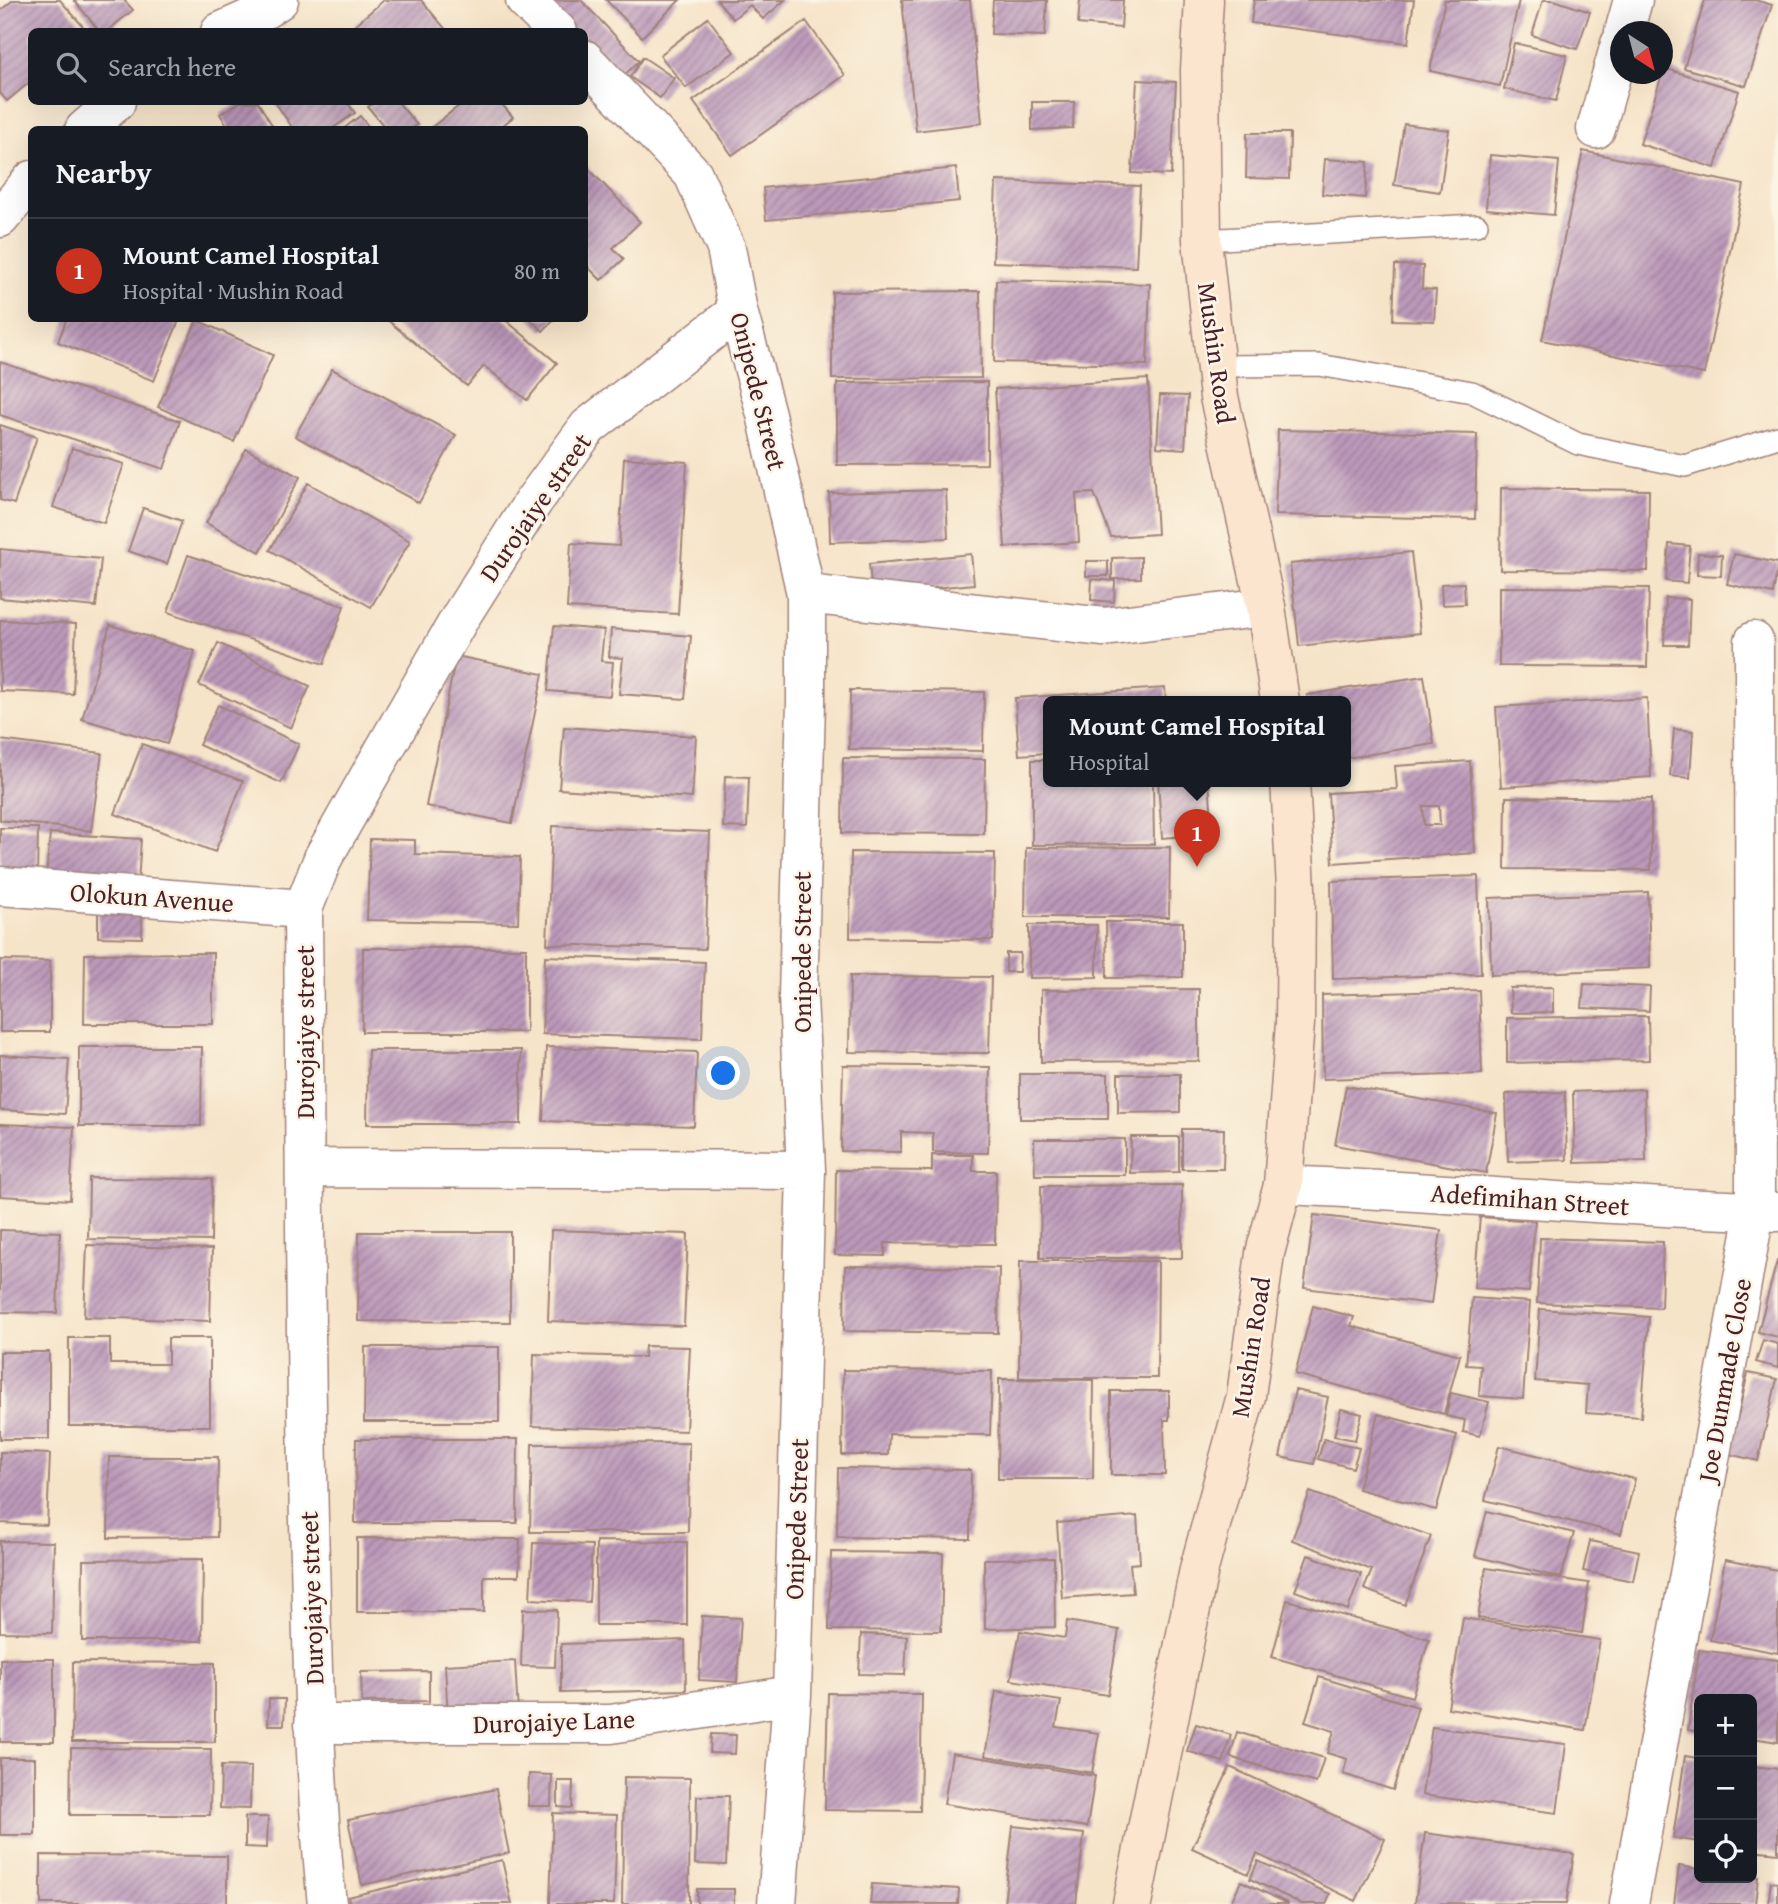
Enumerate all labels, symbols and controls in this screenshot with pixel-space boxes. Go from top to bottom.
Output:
north arrow [1610,21,1673,84]
search box [28,28,588,105]
text: Search here [108,47,236,86]
icon: search [52,48,90,86]
text: Nearby [56,150,152,194]
text: Mount Camel Hospital [123,235,379,274]
text: 1 [73,254,85,287]
text: 80 m [514,254,560,287]
text: Hospital · Mushin Road [123,274,343,307]
street label: Mushin Road [1188,280,1246,426]
street label: Onipede Street [721,308,797,474]
street label: Durojaiye street [469,425,601,589]
popup [1043,696,1351,787]
text: Mount Camel Hospital [1069,706,1325,745]
text: Hospital [1069,745,1149,778]
pin: 1 [1174,809,1220,867]
street label: Onipede Street [782,871,821,1033]
street label: Olokun Avenue [69,872,235,922]
street label: Durojaiye street [285,945,324,1119]
your location [706,1056,740,1090]
street label: Adefimihan Street [1429,1173,1631,1225]
street label: Mushin Road [1220,1274,1280,1420]
street label: Joe Dunmade Close [1686,1275,1761,1488]
street label: Onipede Street [774,1438,818,1600]
street label: Durojaiye street [288,1510,334,1686]
map controls [1694,1694,1757,1883]
button: + [1694,1694,1757,1757]
street label: Durojaiye Lane [472,1699,636,1743]
button: − [1694,1757,1757,1820]
button: locate [1694,1820,1757,1883]

